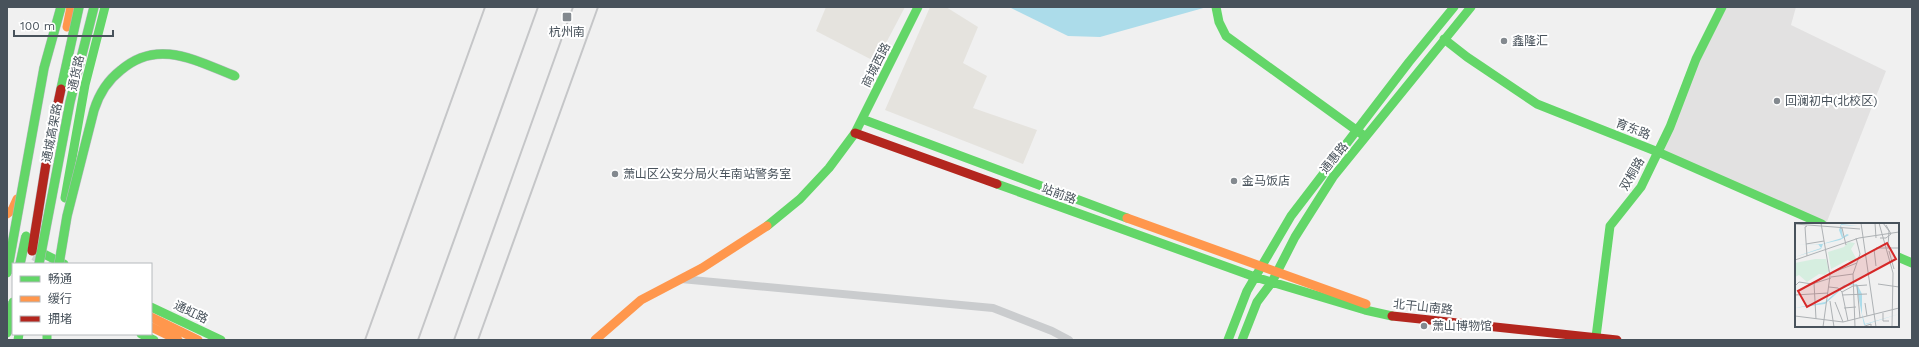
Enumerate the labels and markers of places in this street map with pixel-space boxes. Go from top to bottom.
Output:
marker: 杭州南 [561,11,573,23]
place label: 杭州南 [549,25,585,39]
place label: 鑫隆汇 [1512,34,1548,48]
marker: 鑫隆汇 [1499,36,1509,46]
place label: 回澜初中(北校区) [1785,94,1877,108]
marker: 回澜初中(北校区) [1772,96,1782,106]
place label: 萧山区公安分局火车南站警务室 [623,167,791,181]
marker: 萧山区公安分局火车南站警务室 [610,169,620,179]
place label: 金马饭店 [1242,174,1290,188]
marker: 金马饭店 [1229,176,1239,186]
place label: 萧山博物馆 [1432,319,1492,333]
marker: 萧山博物馆 [1419,321,1429,331]

